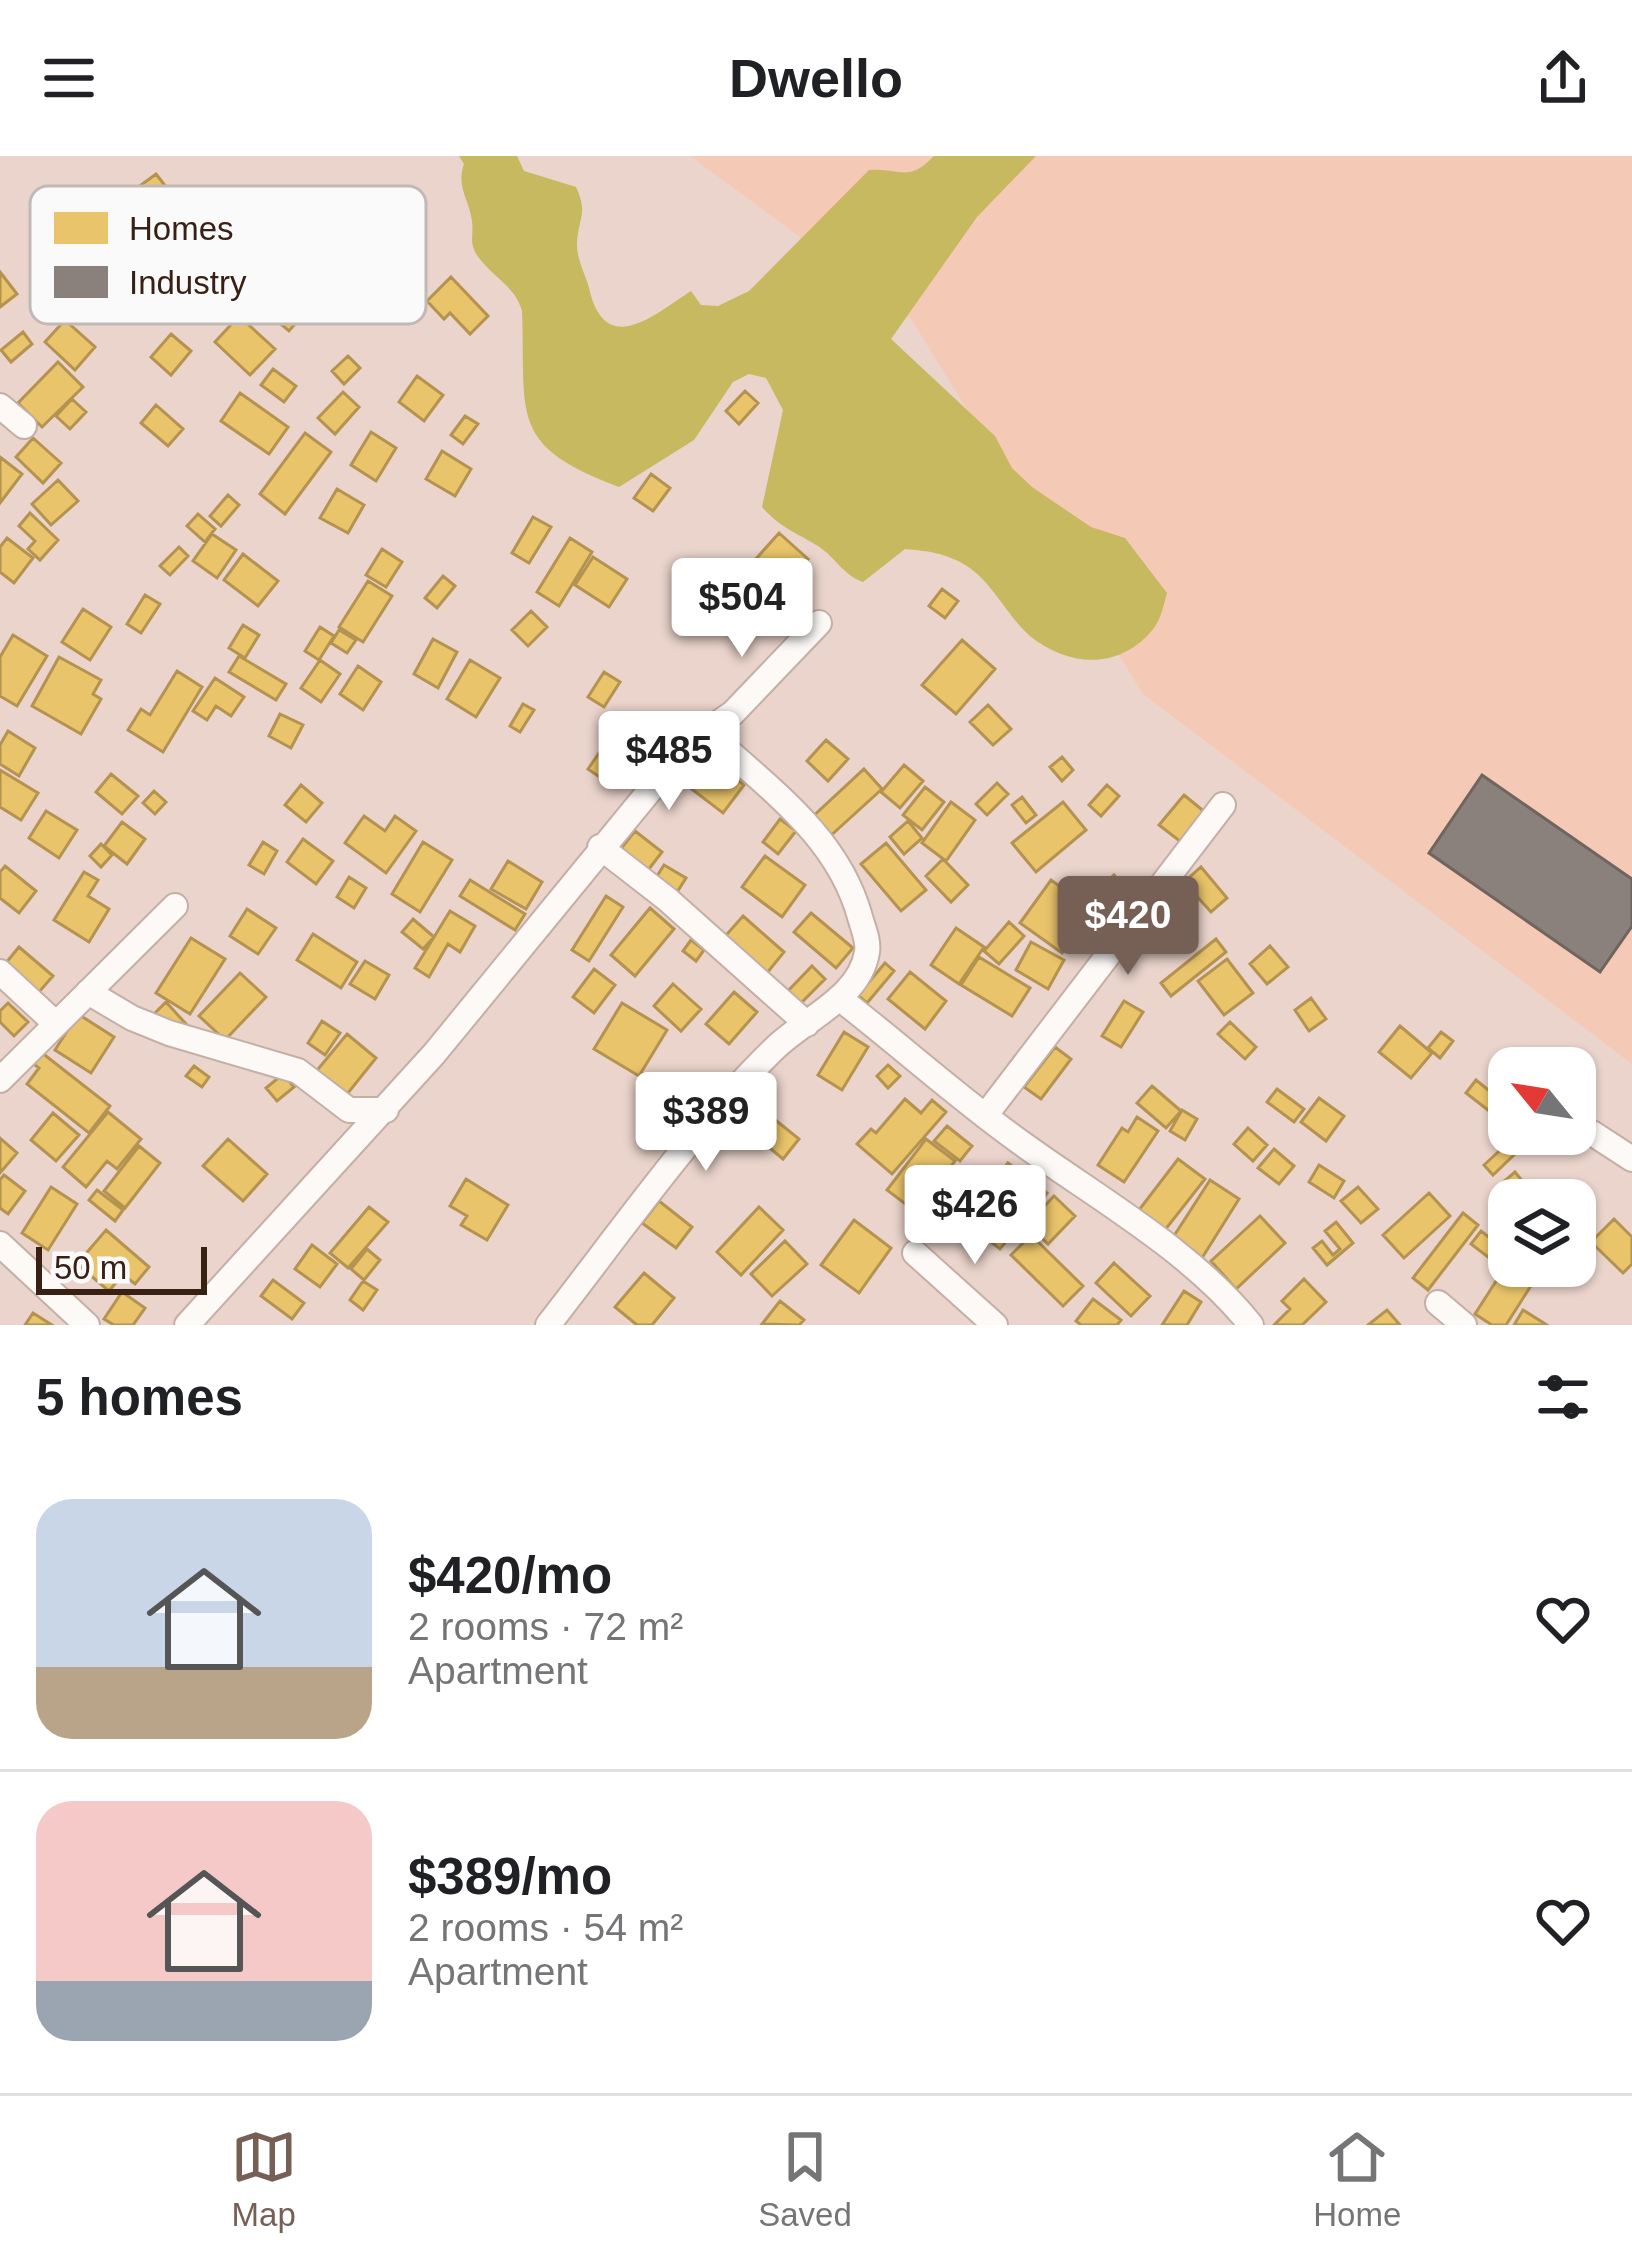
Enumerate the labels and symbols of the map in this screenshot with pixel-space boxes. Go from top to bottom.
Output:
legend [30,186,426,324]
text: Homes [129,210,234,247]
text: Industry [129,264,247,301]
pin: $504 [671,558,813,660]
pin: $485 [598,711,740,813]
pin: $420 [1057,876,1199,978]
north arrow [1488,1047,1596,1155]
pin: $389 [635,1072,777,1174]
pin: $426 [904,1165,1046,1267]
scale bar [36,1241,207,1294]

